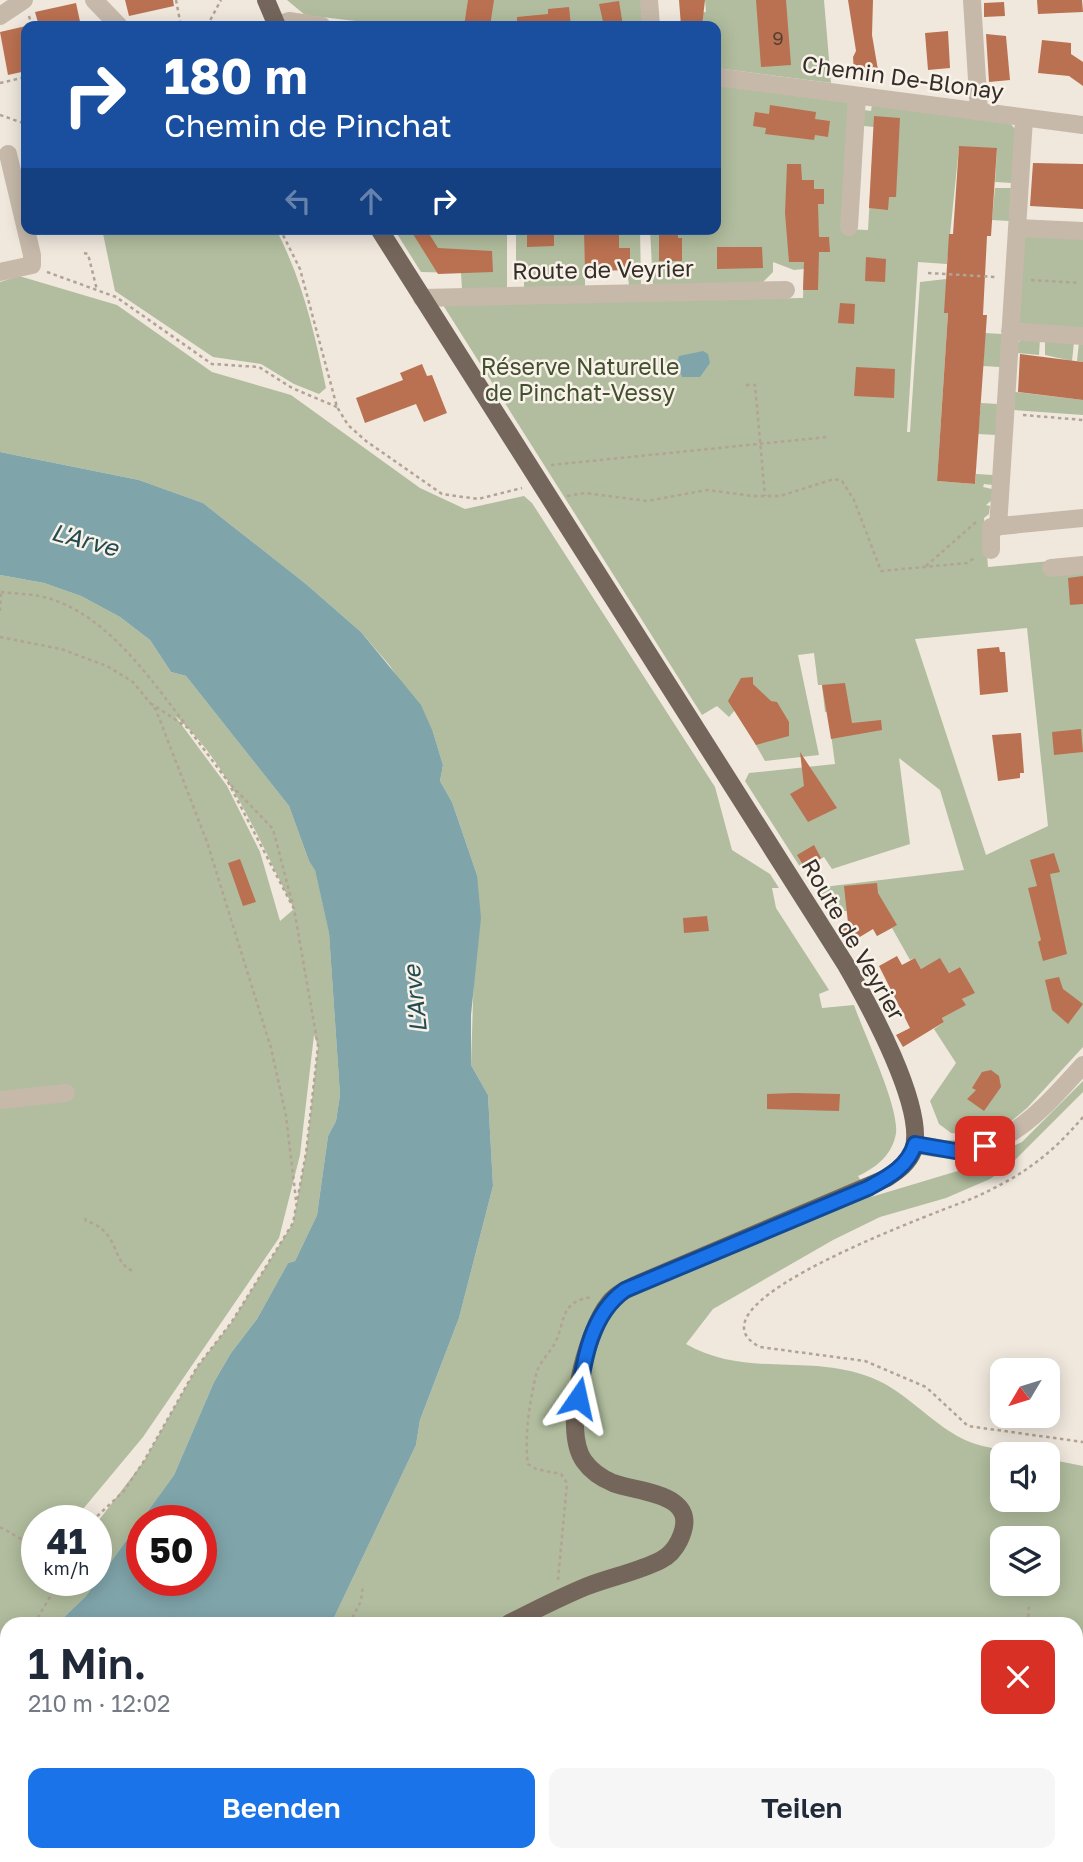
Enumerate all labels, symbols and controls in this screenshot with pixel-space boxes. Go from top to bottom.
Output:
house number: 9 [772,26,784,49]
text: 180 m [164,46,308,105]
icon: right [49,49,140,140]
street label: Chemin De-Blonay [800,49,1006,105]
text: Chemin de Pinchat [164,106,452,144]
icon: left [279,182,317,220]
icon: ahead [352,182,390,220]
icon: right [425,182,463,220]
street label: Route de Veyrier [512,253,694,285]
park label: Réserve Naturelle de Pinchat-Vessy [481,352,679,406]
water label: L'Arve [49,516,123,562]
street label: Route de Veyrier [796,853,912,1025]
water label: L'Arve [396,962,432,1034]
pin [955,1116,1015,1176]
icon: arrive [966,1127,1004,1165]
north arrow [990,1358,1060,1428]
map controls [990,1358,1060,1596]
position arrow [541,1361,615,1435]
button: sound [990,1442,1060,1512]
speed limit sign: 50 [126,1505,217,1596]
text: 41 [47,1520,86,1562]
button: layers [990,1526,1060,1596]
text: km/h [44,1557,89,1579]
text: 1 Min. [28,1638,146,1688]
button: close [981,1640,1055,1714]
text: 210 m · 12:02 [28,1689,170,1717]
button: Beenden [28,1768,535,1848]
button: Teilen [549,1768,1055,1848]

